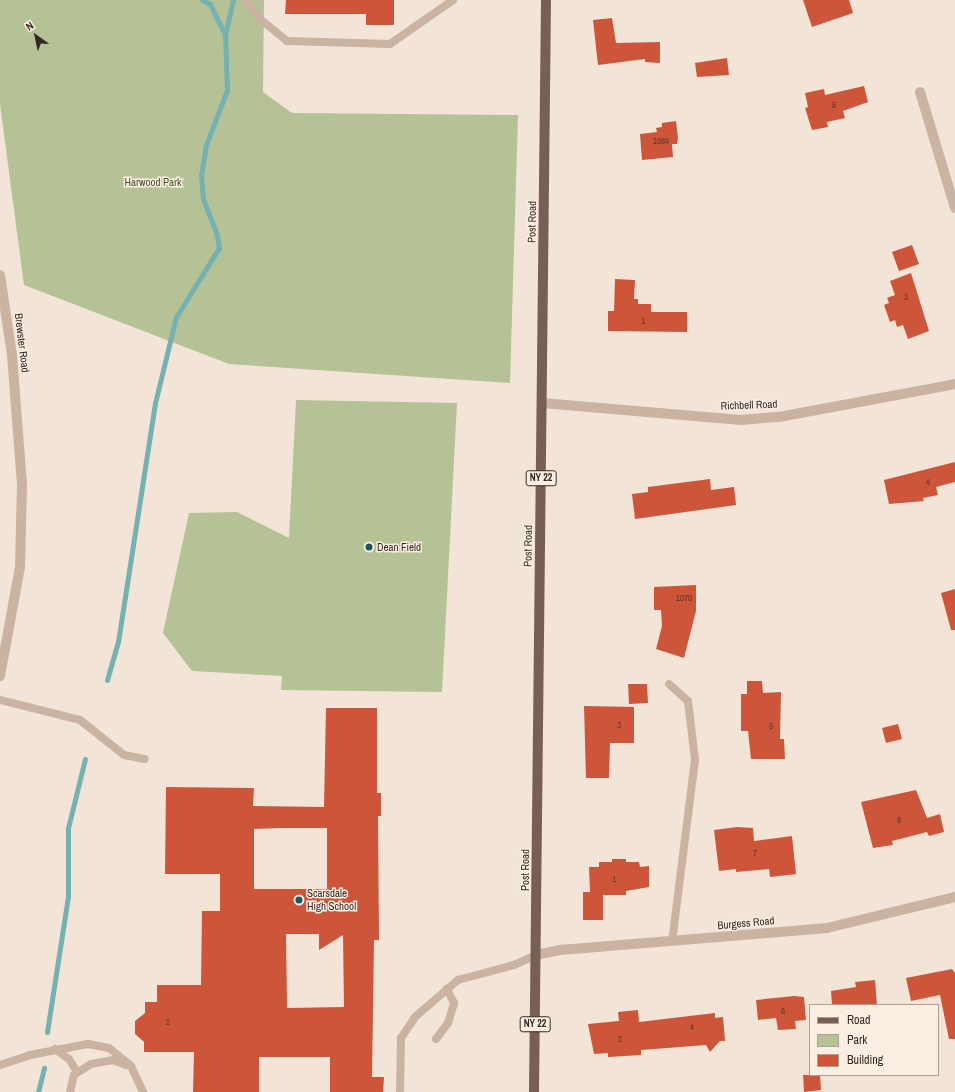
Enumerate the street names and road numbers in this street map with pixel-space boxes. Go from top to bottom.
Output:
street label: Post Road [525,201,539,243]
street label: Brewster Road [12,313,32,373]
street label: Richbell Road [720,397,778,413]
road number: NY 22 [525,470,557,486]
street label: Post Road [521,525,535,567]
street label: Post Road [518,849,532,891]
street label: Burgess Road [717,914,775,932]
road number: NY 22 [519,1016,551,1032]

